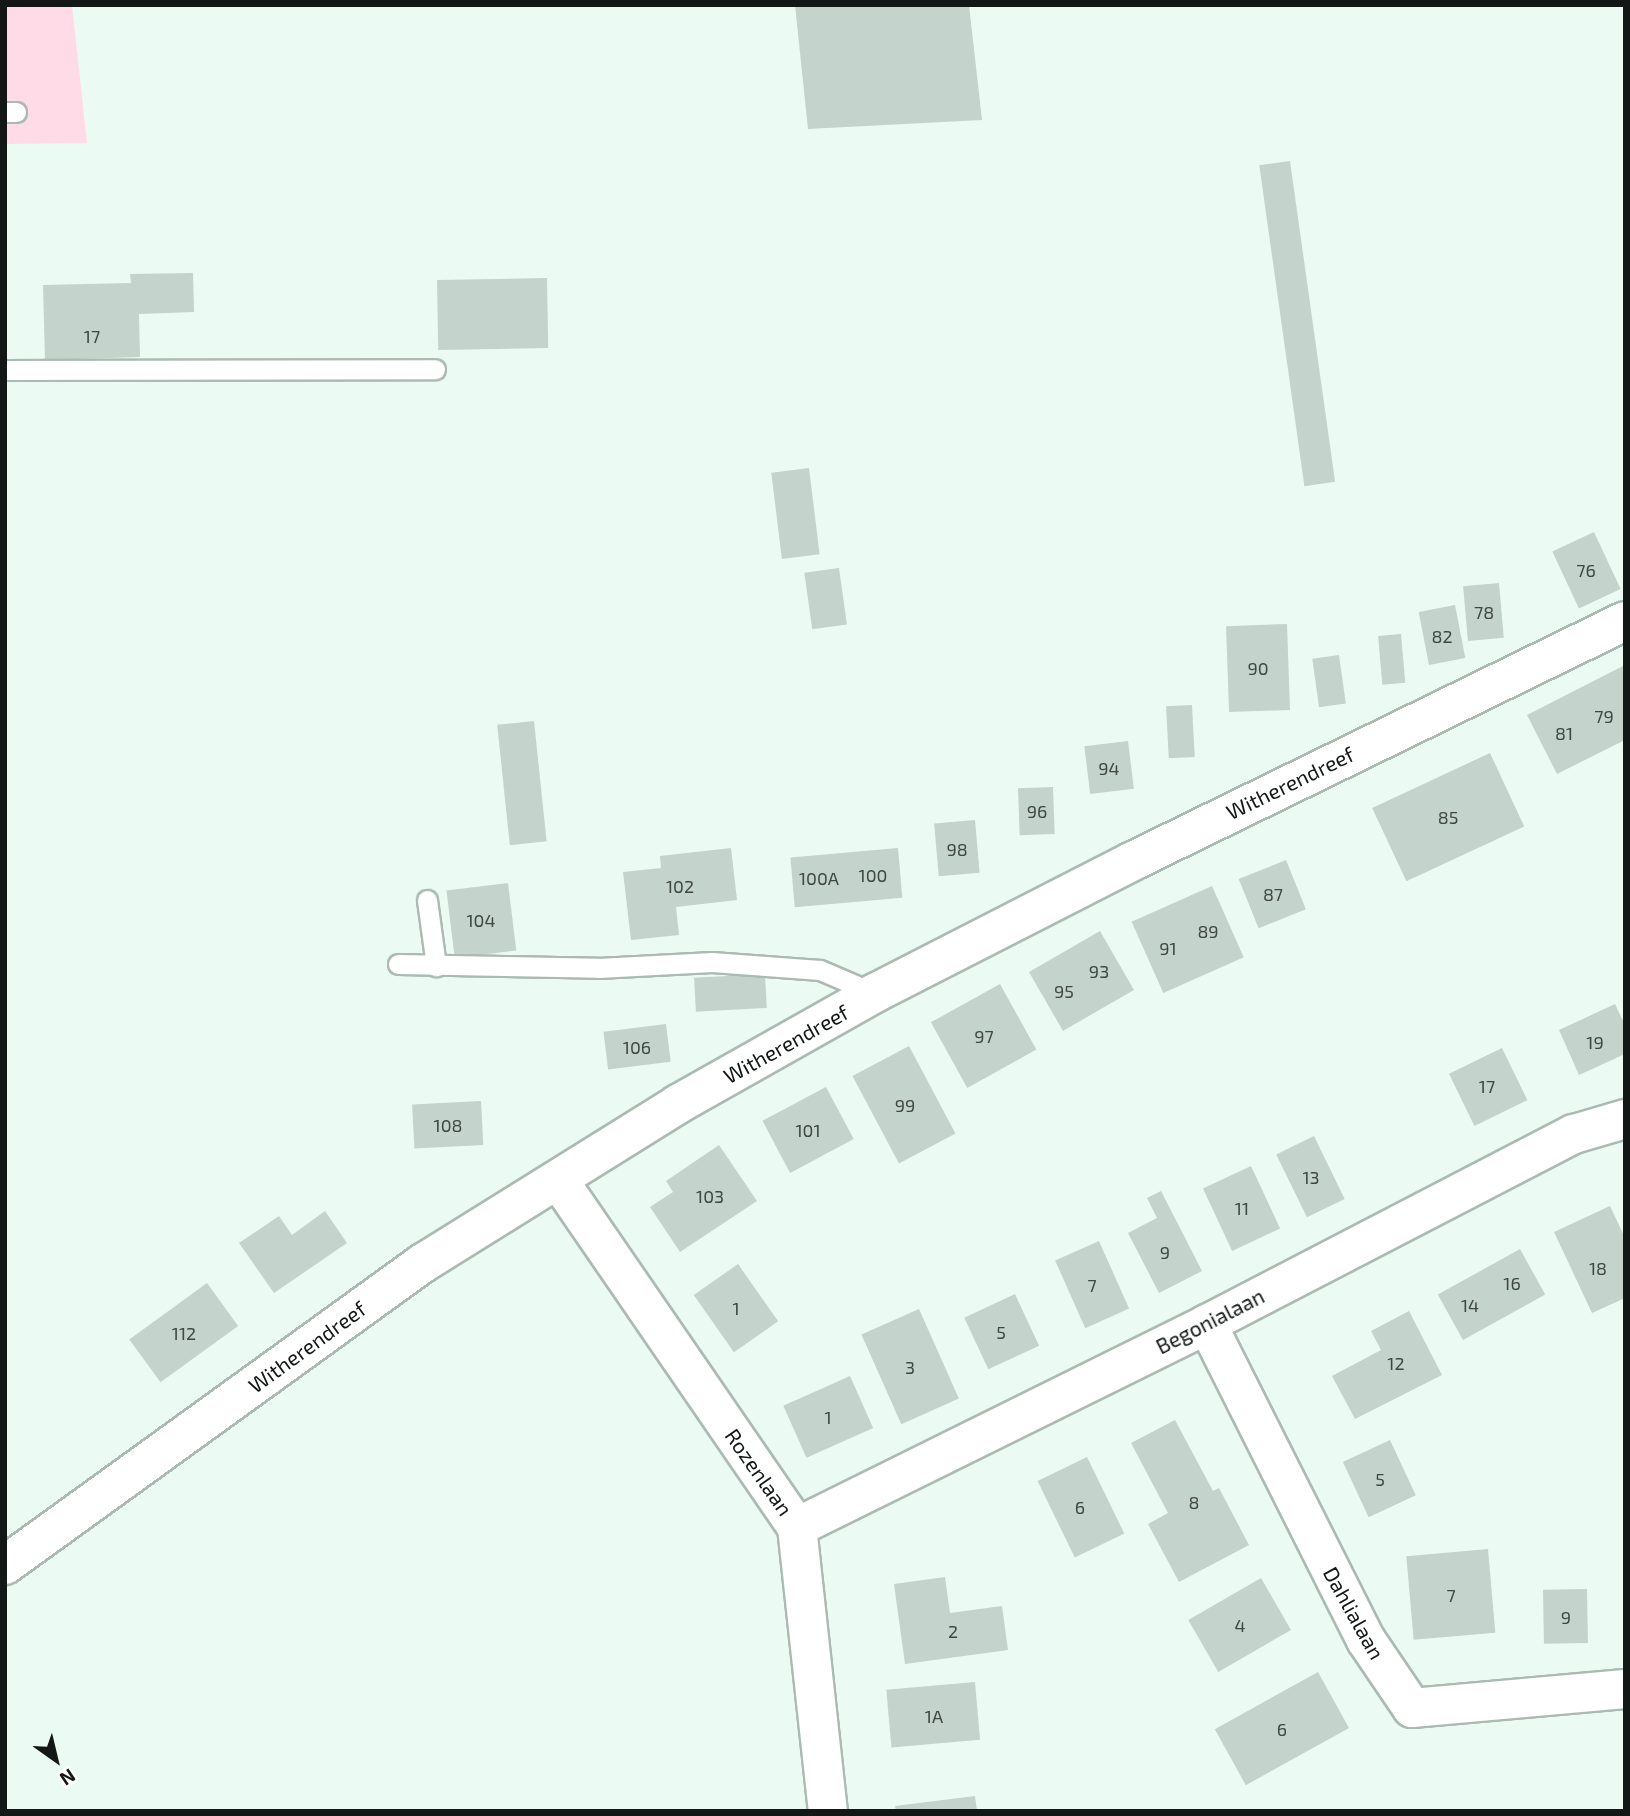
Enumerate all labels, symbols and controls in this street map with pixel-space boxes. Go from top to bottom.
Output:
house number: 17 [84,325,100,347]
house number: 76 [1576,559,1596,581]
house number: 78 [1474,601,1494,623]
house number: 82 [1431,625,1453,647]
house number: 90 [1247,657,1269,679]
house number: 79 [1594,705,1614,727]
house number: 81 [1555,722,1573,744]
street label: Witherendreef [1222,741,1358,825]
house number: 94 [1098,757,1120,779]
house number: 96 [1027,800,1047,822]
house number: 85 [1438,806,1458,828]
house number: 98 [946,838,968,860]
house number: 100 [859,864,887,886]
house number: 100A [799,867,839,889]
house number: 102 [666,875,694,897]
house number: 87 [1263,883,1283,905]
house number: 104 [466,909,496,931]
house number: 89 [1197,920,1219,942]
house number: 91 [1159,937,1177,959]
house number: 93 [1089,960,1109,982]
house number: 95 [1054,980,1074,1002]
street label: Witherendreef [719,999,853,1089]
house number: 97 [974,1025,994,1047]
house number: 19 [1586,1031,1604,1053]
house number: 106 [623,1036,651,1058]
house number: 17 [1479,1075,1495,1097]
house number: 99 [895,1094,915,1116]
house number: 108 [434,1114,462,1136]
house number: 101 [795,1119,821,1141]
house number: 13 [1302,1166,1320,1188]
house number: 103 [696,1185,724,1207]
house number: 11 [1235,1197,1249,1219]
house number: 9 [1160,1241,1170,1263]
house number: 18 [1589,1257,1607,1279]
house number: 16 [1503,1272,1521,1294]
house number: 7 [1087,1274,1097,1296]
street label: Begonialaan [1152,1283,1268,1359]
house number: 14 [1461,1294,1479,1316]
street label: Witherendreef [243,1296,371,1398]
house number: 1 [732,1297,740,1319]
house number: 5 [996,1321,1006,1343]
house number: 112 [172,1322,196,1344]
house number: 12 [1387,1352,1405,1374]
house number: 3 [905,1356,915,1378]
house number: 1 [824,1406,832,1428]
street label: Rozenlaan [720,1424,798,1520]
house number: 5 [1375,1468,1385,1490]
house number: 8 [1189,1491,1199,1513]
house number: 6 [1075,1496,1085,1518]
street label: Dahlialaan [1318,1562,1390,1664]
house number: 7 [1446,1584,1456,1606]
house number: 9 [1561,1606,1571,1628]
house number: 4 [1234,1614,1246,1636]
house number: 2 [948,1620,958,1642]
house number: 1A [925,1705,943,1727]
house number: 6 [1277,1718,1287,1740]
north arrow [21,1725,91,1795]
text: N [56,1764,80,1791]

